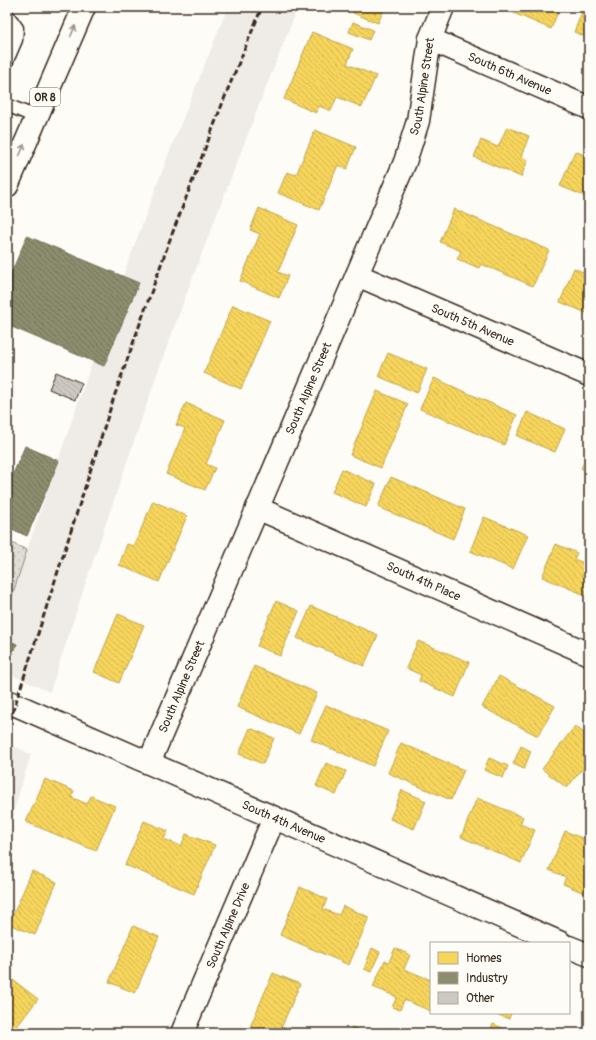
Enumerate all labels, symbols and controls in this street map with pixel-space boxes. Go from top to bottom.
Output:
one-way arrow [70,25,78,37]
street label: South Alpine Street [406,36,438,137]
street label: South 6th Avenue [466,49,554,98]
road number: OR 8 [30,88,60,106]
one-way arrow [19,145,27,157]
street label: South 5th Avenue [429,300,517,349]
street label: South Alpine Street [282,340,335,437]
street label: South 4th Place [384,558,463,604]
street label: South Alpine Street [155,638,208,735]
street label: South 4th Avenue [240,797,328,847]
street label: South Alpine Drive [203,880,253,971]
legend [430,942,570,1014]
text: Homes [466,951,502,966]
text: Industry [466,971,508,986]
text: Other [466,991,495,1006]

